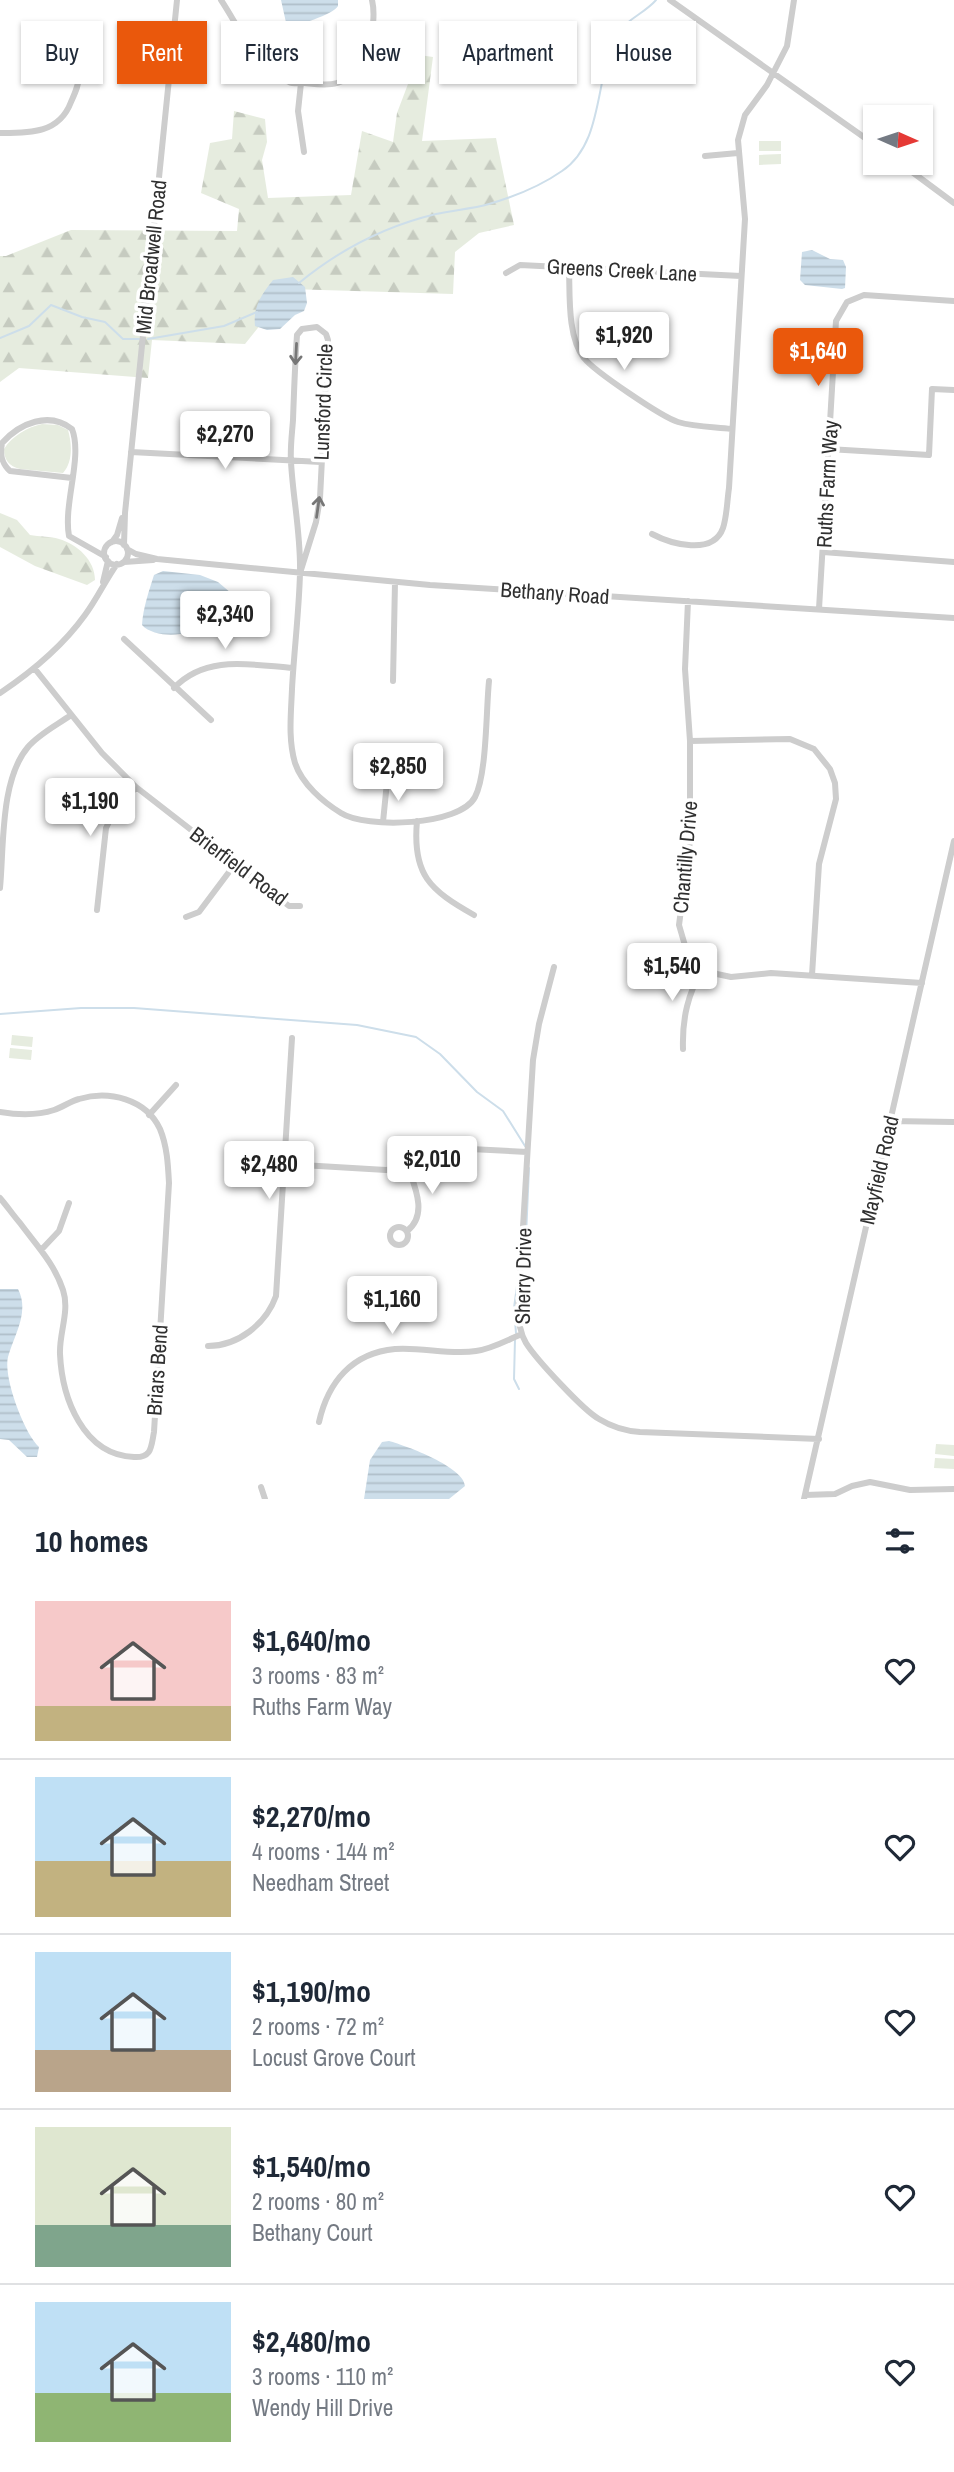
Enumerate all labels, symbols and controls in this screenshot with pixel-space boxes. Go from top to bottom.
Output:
chip: Buy [21,21,103,84]
chip: Rent [117,21,207,84]
chip: Filters [221,21,323,84]
chip: New [337,21,425,84]
chip: Apartment [439,21,577,84]
chip: House [591,21,696,84]
north arrow [863,105,933,175]
map controls [863,105,933,175]
street label: Mid Broadwell Road [128,178,174,336]
street label: Greens Creek Lane [546,252,698,288]
pin: $1,920 [567,312,681,372]
text: $1,920 [595,319,653,350]
pin: $1,640 [761,328,875,388]
text: $1,640 [789,335,847,366]
one-way arrow [289,342,302,365]
street label: Lunsford Circle [306,343,340,461]
pin: $2,270 [168,412,282,471]
text: $2,270 [196,418,254,449]
street label: Ruths Farm Way [809,419,845,549]
one-way arrow [312,496,325,519]
street label: Bethany Road [500,575,610,611]
pin: $2,340 [168,592,282,651]
text: $2,340 [196,598,254,629]
pin: $2,850 [341,744,455,803]
text: $2,850 [369,750,427,781]
pin: $1,190 [33,778,147,838]
text: $1,190 [61,785,119,816]
street label: Chantilly Drive [666,799,704,915]
street label: Brierfield Road [184,820,294,912]
pin: $1,540 [615,944,729,1003]
text: $1,540 [643,950,701,981]
street label: Mayfield Road [852,1113,906,1227]
pin: $2,010 [375,1136,489,1196]
pin: $2,480 [212,1142,326,1201]
text: $2,010 [403,1143,461,1174]
text: $2,480 [240,1148,298,1179]
street label: Sherry Drive [508,1227,538,1325]
pin: $1,160 [335,1276,449,1336]
text: $1,160 [363,1283,421,1314]
street label: Briars Bend [139,1324,175,1416]
text: 10 homes [35,1521,149,1561]
icon: filters [881,1522,919,1560]
text: $1,640/mo [252,1620,371,1660]
icon: home [91,1629,175,1713]
icon: heart [881,1652,919,1690]
text: 3 rooms · 83 m² [252,1660,384,1691]
text: Ruths Farm Way [252,1691,392,1722]
text: $2,270/mo [252,1796,371,1836]
icon: home [91,1805,175,1889]
icon: heart [881,1828,919,1866]
text: 4 rooms · 144 m² [252,1836,395,1867]
text: Needham Street [252,1867,389,1898]
text: $1,190/mo [252,1971,371,2011]
icon: home [91,1980,175,2064]
icon: heart [881,2003,919,2041]
text: 2 rooms · 72 m² [252,2011,384,2042]
text: Locust Grove Court [252,2042,416,2073]
text: $1,540/mo [252,2146,371,2186]
icon: home [91,2155,175,2239]
icon: heart [881,2178,919,2216]
text: 2 rooms · 80 m² [252,2186,384,2217]
text: Bethany Court [252,2217,373,2248]
text: $2,480/mo [252,2321,371,2361]
icon: home [91,2330,175,2414]
icon: heart [881,2353,919,2391]
text: 3 rooms · 110 m² [252,2361,393,2392]
text: Wendy Hill Drive [252,2392,393,2423]

